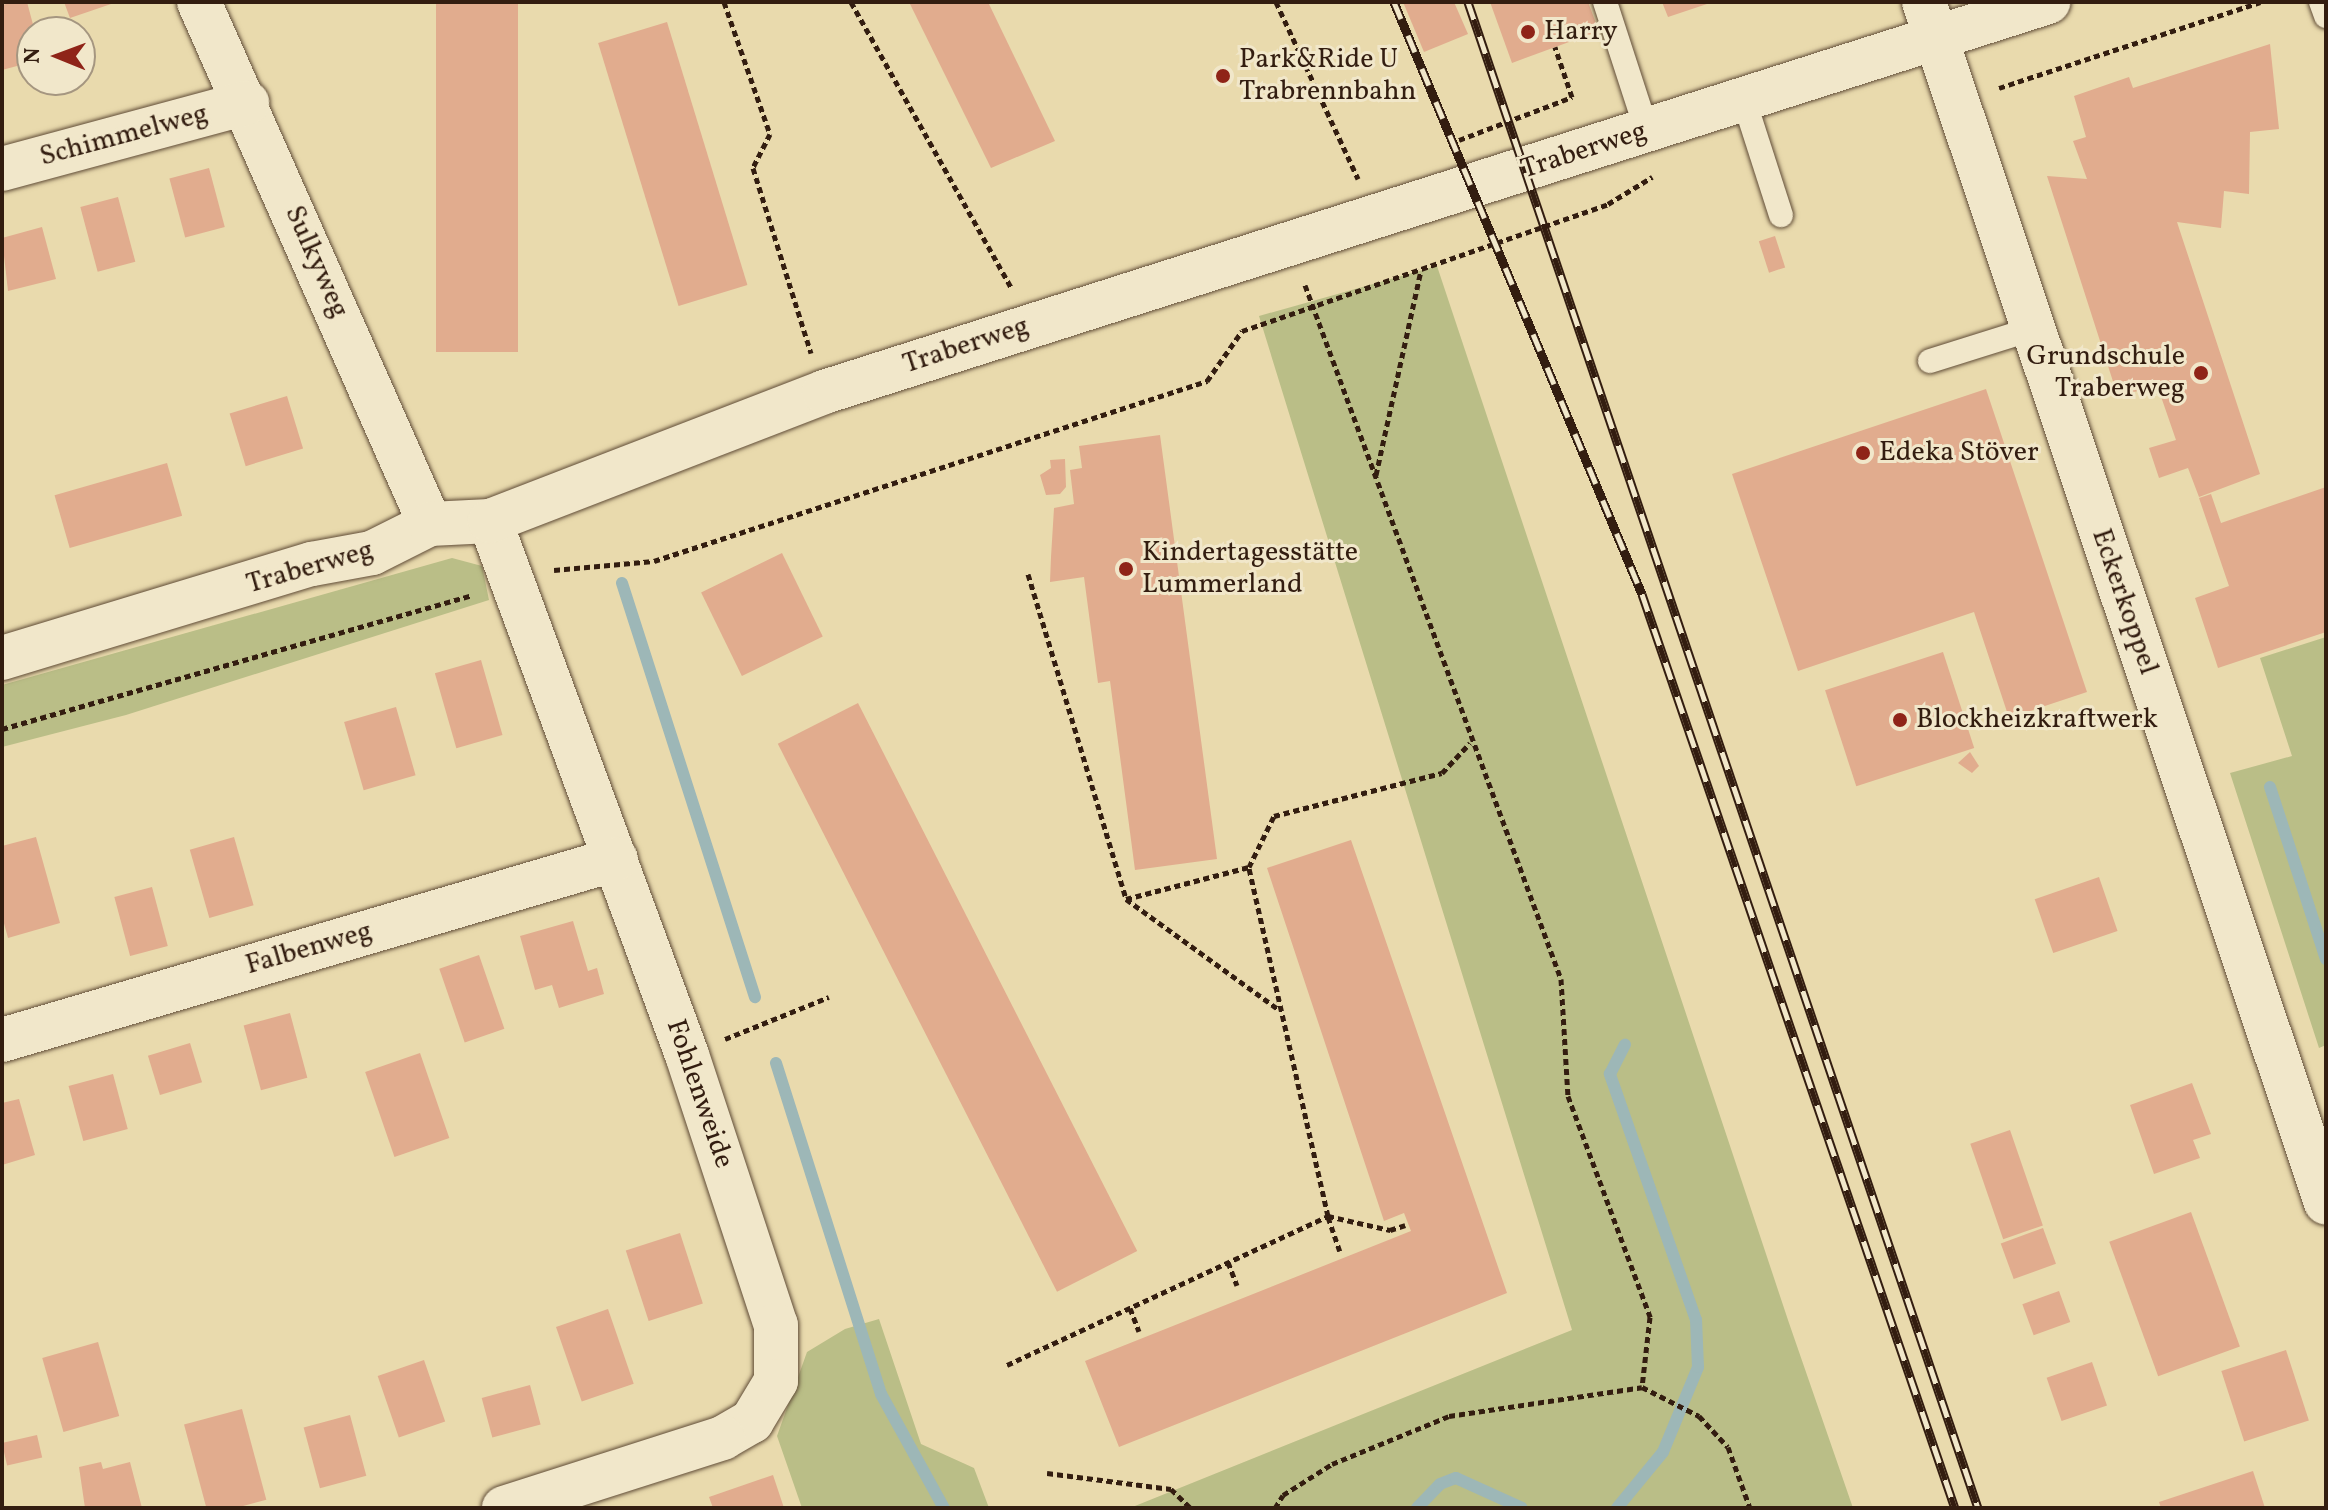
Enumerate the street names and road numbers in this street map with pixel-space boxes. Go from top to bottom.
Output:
street label: Schimmelweg [36,97,212,175]
street label: Traberweg [1517,115,1651,187]
street label: Sulkyweg [276,201,356,323]
street label: Traberweg [899,310,1033,382]
street label: Eckerkoppel [2083,525,2165,679]
street label: Traberweg [243,534,377,602]
street label: Falbenweg [242,915,376,983]
street label: Fohlenweide [658,1015,740,1173]

